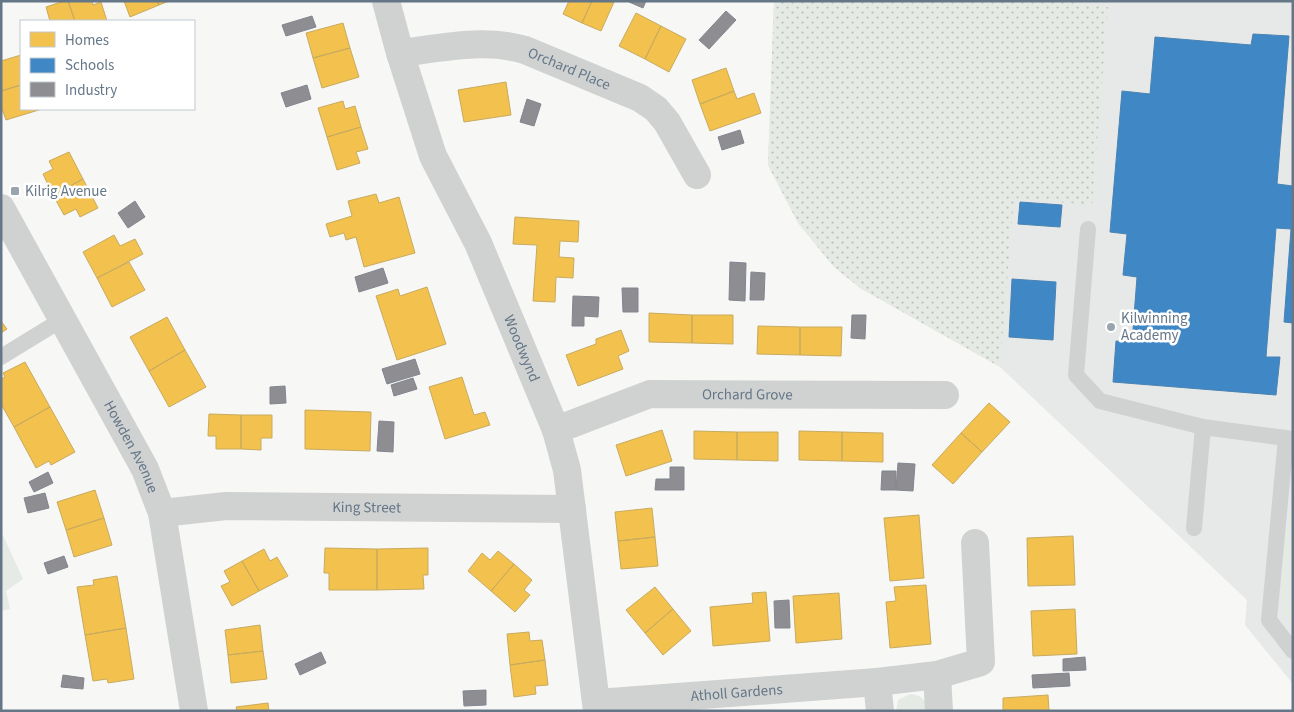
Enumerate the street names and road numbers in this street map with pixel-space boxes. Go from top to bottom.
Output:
street label: Orchard Place [524,42,614,96]
street label: Woodwynd [498,312,545,385]
street label: Orchard Grove [702,384,793,405]
street label: Howden Avenue [98,397,163,496]
street label: King Street [332,497,401,519]
street label: Atholl Gardens [690,679,783,707]

